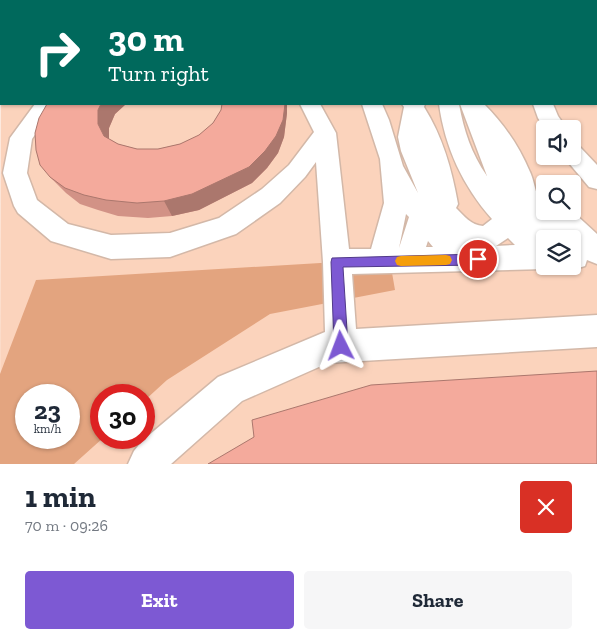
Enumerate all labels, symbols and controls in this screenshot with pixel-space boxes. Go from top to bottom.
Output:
text: 30 m [108,18,184,60]
icon: right [25,20,90,85]
text: Turn right [108,60,209,87]
map controls [536,120,581,275]
button: sound [536,120,581,165]
button: search [536,175,581,220]
button: layers [536,230,581,275]
pin [457,238,499,280]
icon: arrive [464,245,492,273]
position arrow [314,319,366,371]
speed limit sign: 30 [90,384,155,449]
text: 23 [34,395,61,425]
text: km/h [34,422,61,436]
text: 1 min [25,479,96,515]
button: close [520,481,572,533]
text: 70 m · 09:26 [25,516,108,535]
button: Exit [25,571,294,629]
button: Share [304,571,572,629]

